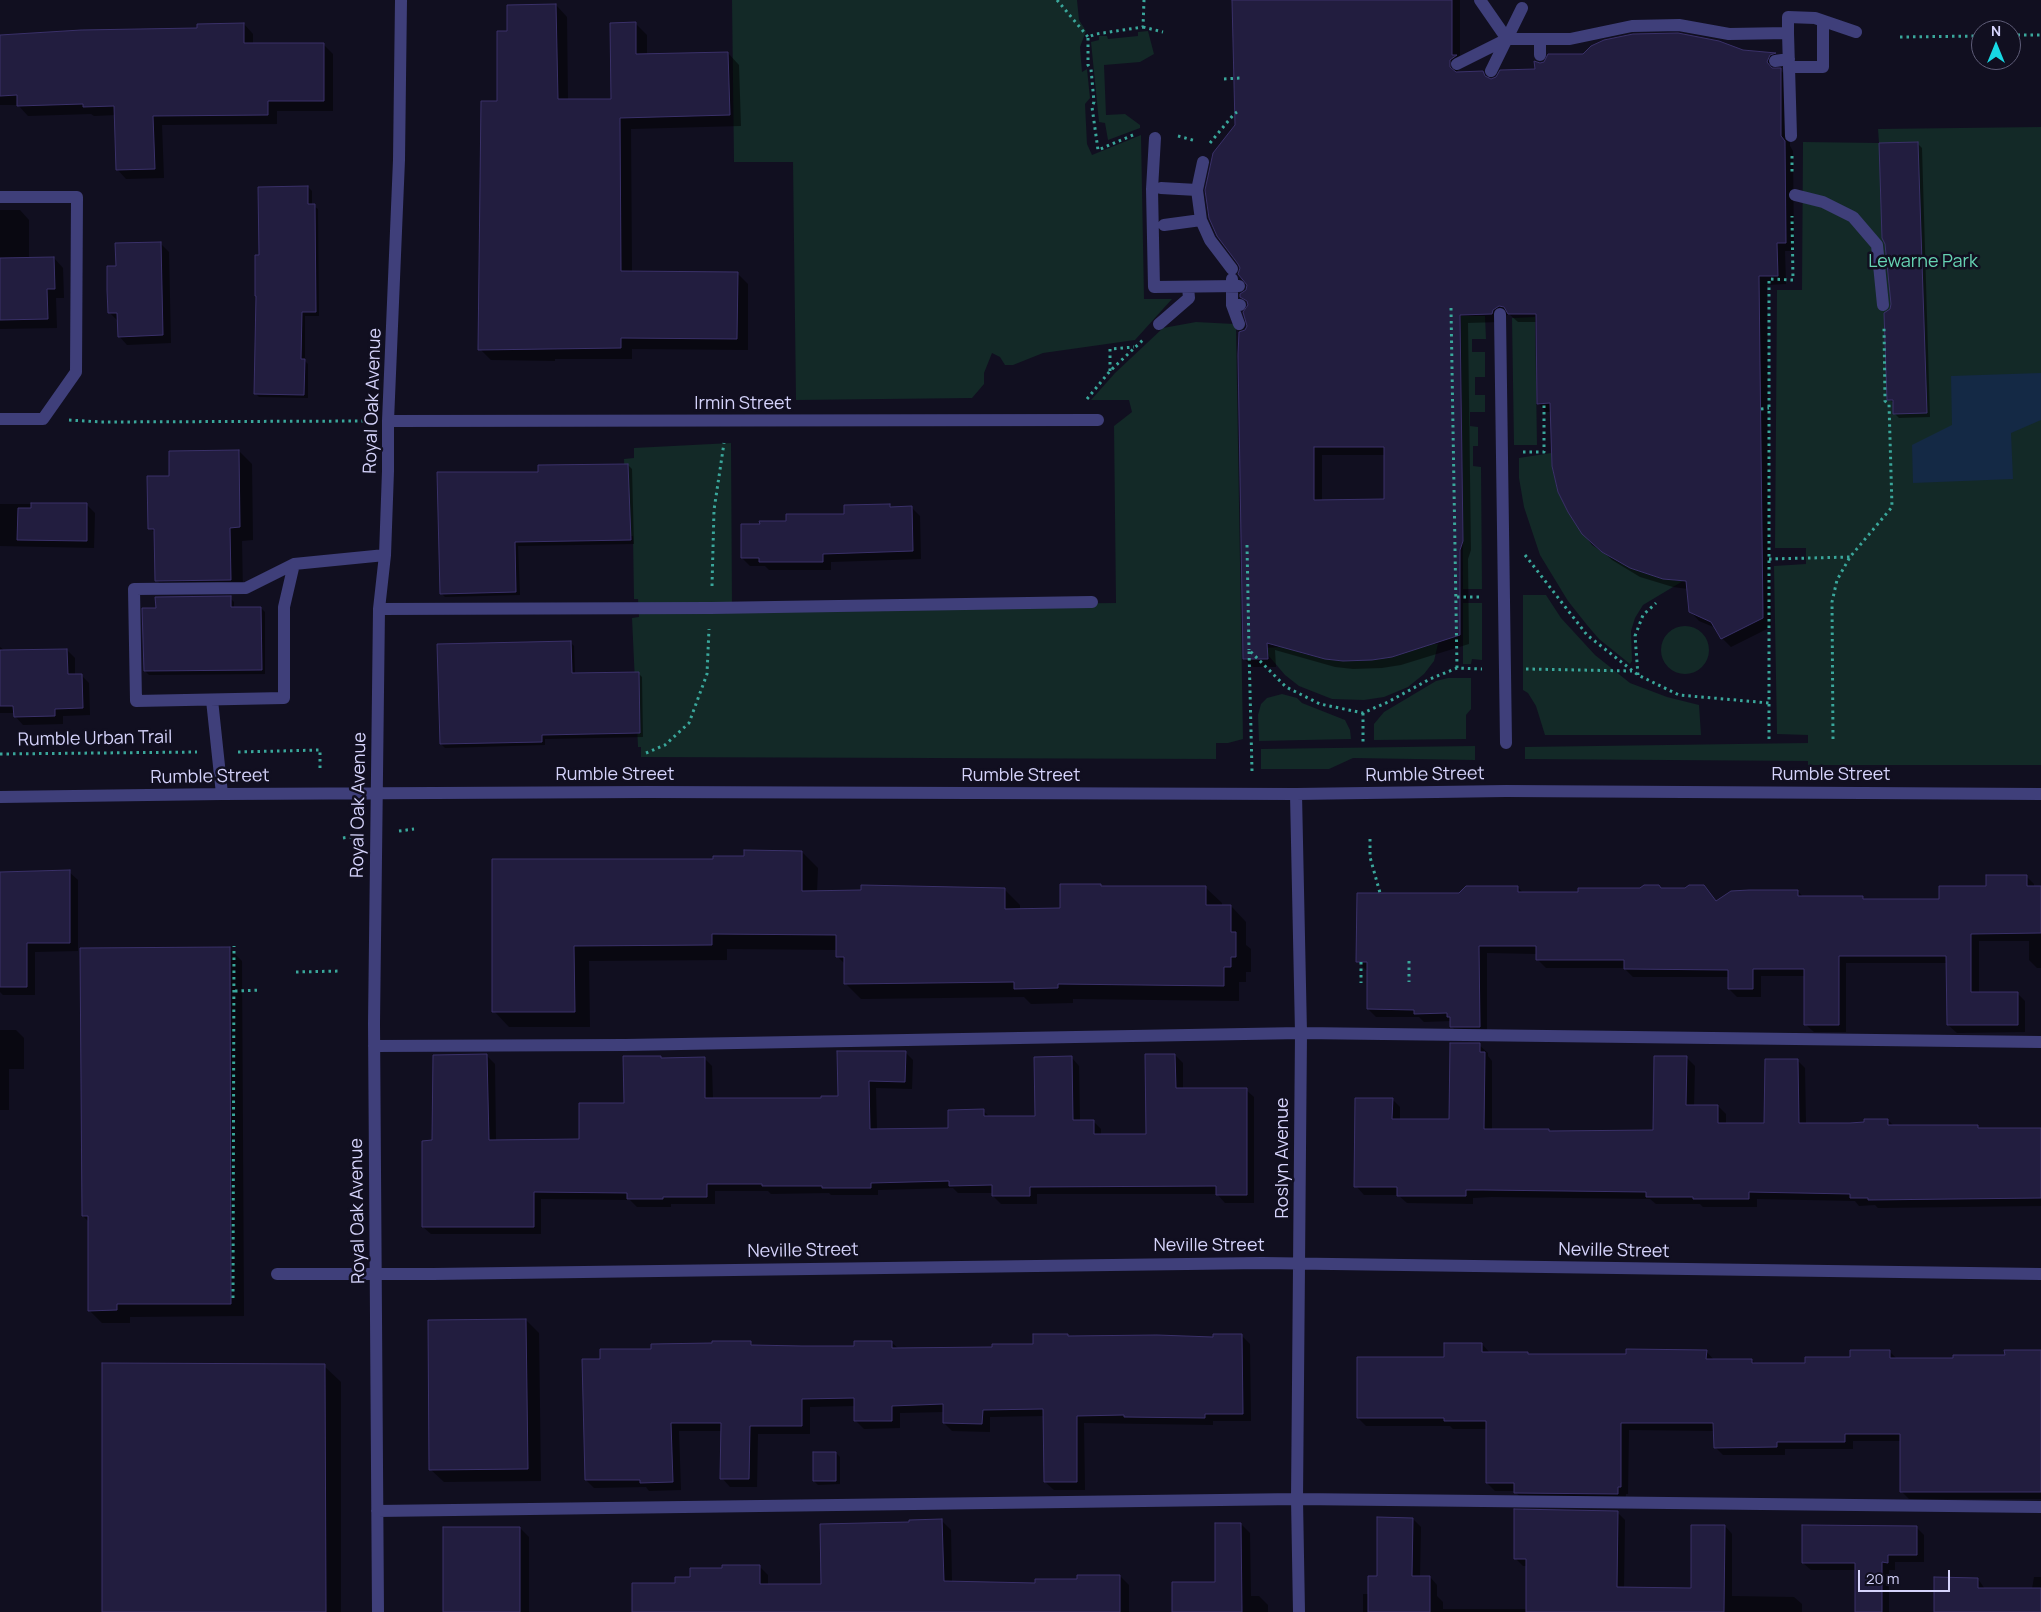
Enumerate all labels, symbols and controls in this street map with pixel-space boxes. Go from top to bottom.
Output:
north arrow [1971,20,2021,70]
text: N [1991,21,2001,40]
park label: Lewarne Park [1868,251,1978,273]
street label: Royal Oak Avenue [360,328,386,474]
street label: Irmin Street [694,393,792,415]
street label: Rumble Urban Trail [17,727,173,751]
street label: Royal Oak Avenue [347,732,371,878]
street label: Rumble Street [1365,763,1485,787]
street label: Rumble Street [555,764,675,786]
street label: Rumble Street [1771,764,1891,786]
street label: Rumble Street [150,765,270,789]
street label: Rumble Street [961,765,1081,787]
street label: Roslyn Avenue [1272,1098,1294,1218]
street label: Royal Oak Avenue [346,1138,370,1284]
street label: Neville Street [1153,1235,1265,1257]
street label: Neville Street [747,1239,859,1263]
street label: Neville Street [1558,1239,1670,1263]
scale bar [1861,1560,1954,1592]
text: 20 m [1866,1568,1899,1589]

